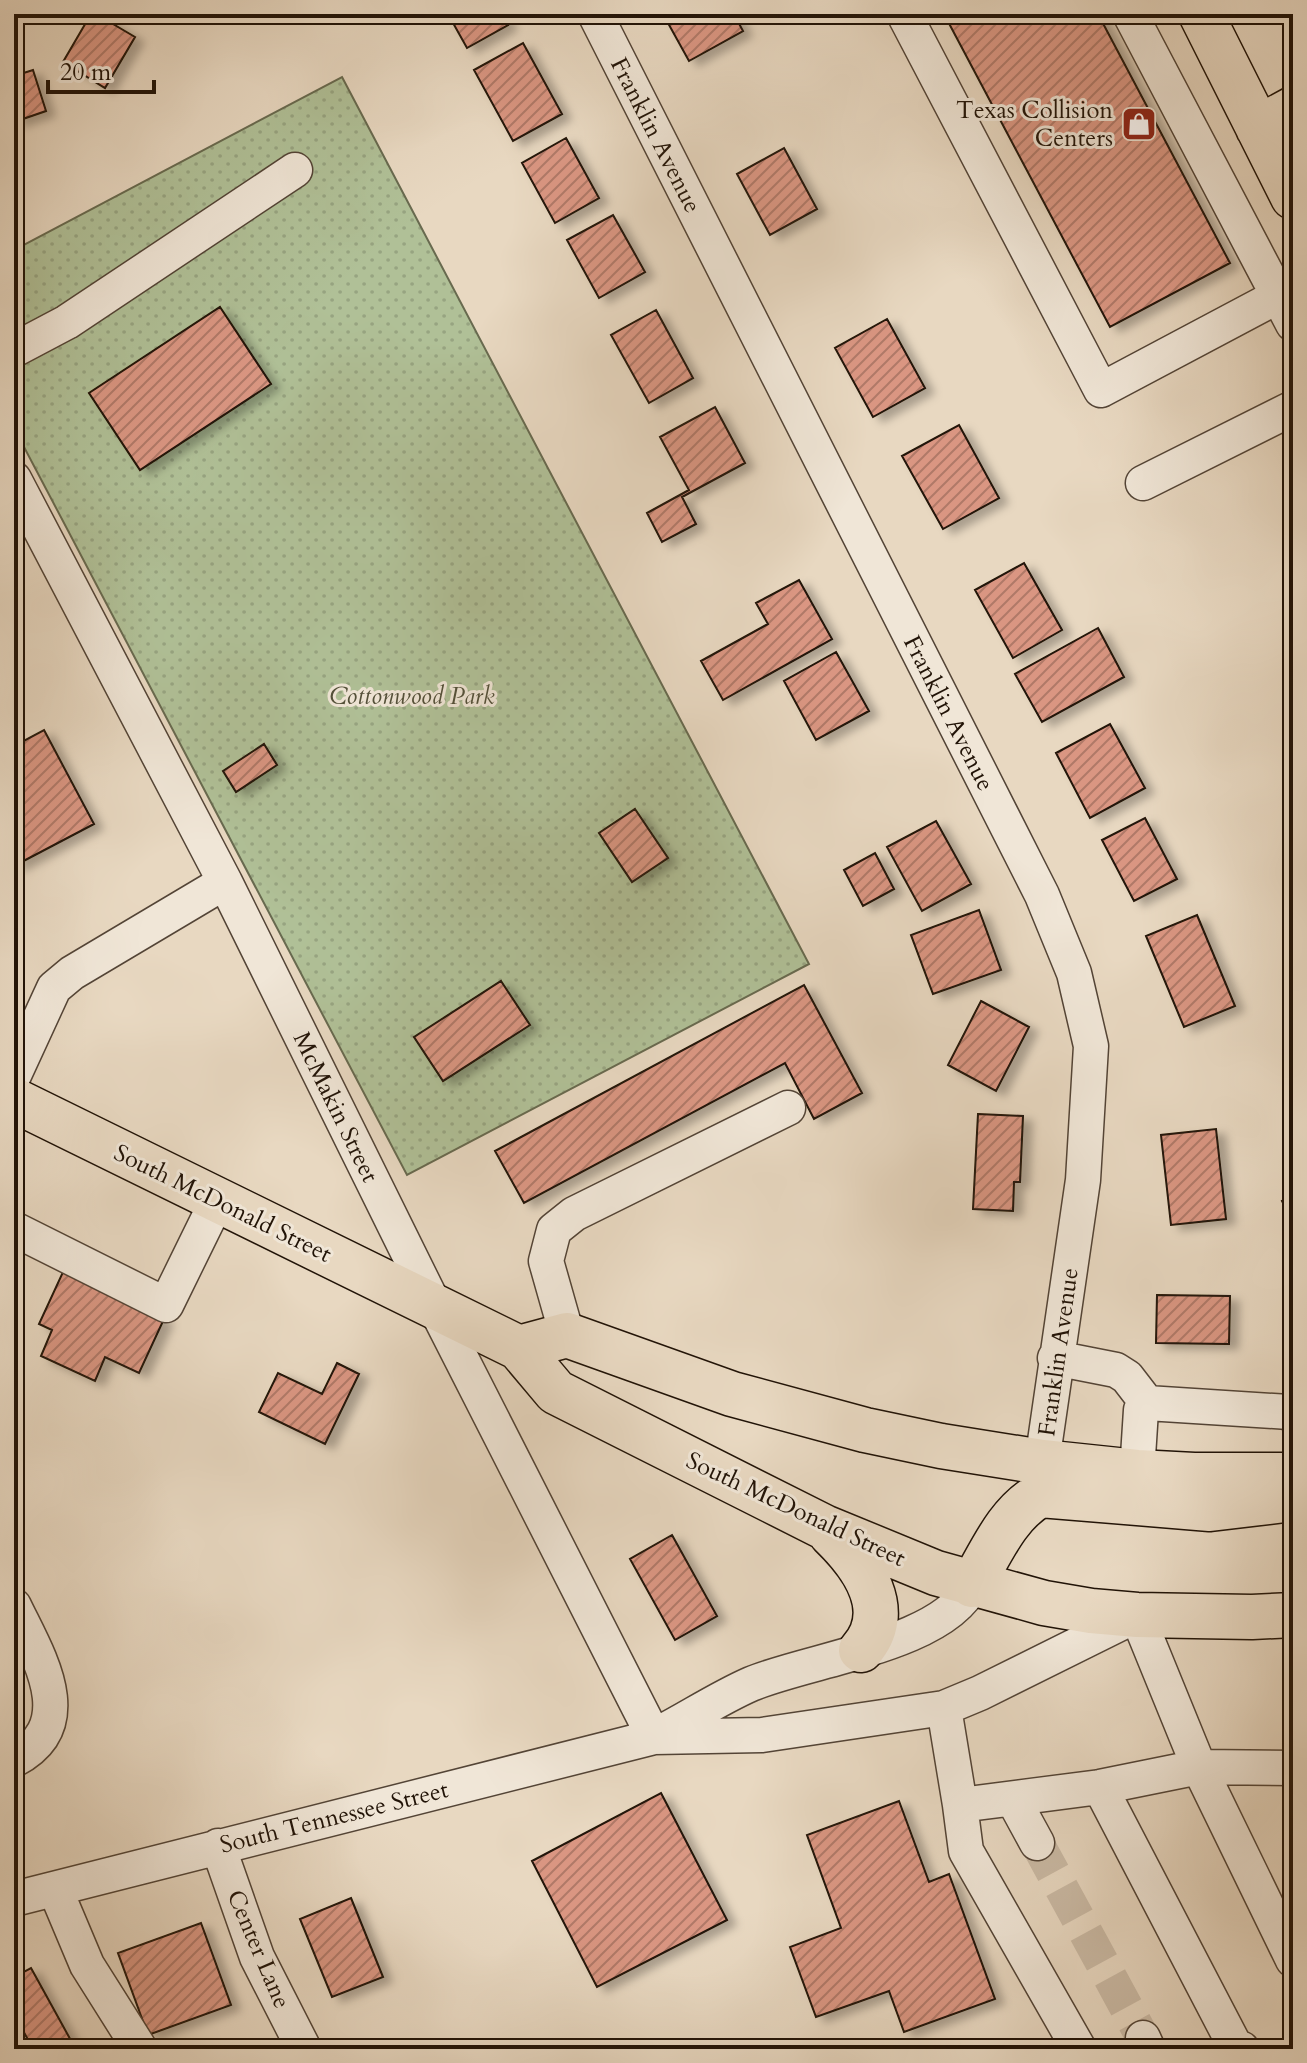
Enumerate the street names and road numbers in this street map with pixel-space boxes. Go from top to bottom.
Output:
street label: Franklin Avenue [602,52,709,218]
street label: Franklin Avenue [895,630,1002,796]
street label: McMakin Street [285,1026,386,1189]
street label: South McDonald Street [108,1136,338,1271]
street label: Franklin Avenue [1030,1266,1087,1439]
street label: South McDonald Street [681,1444,911,1575]
street label: South Tennessee Street [217,1773,452,1862]
street label: Center Lane [219,1885,298,2014]

